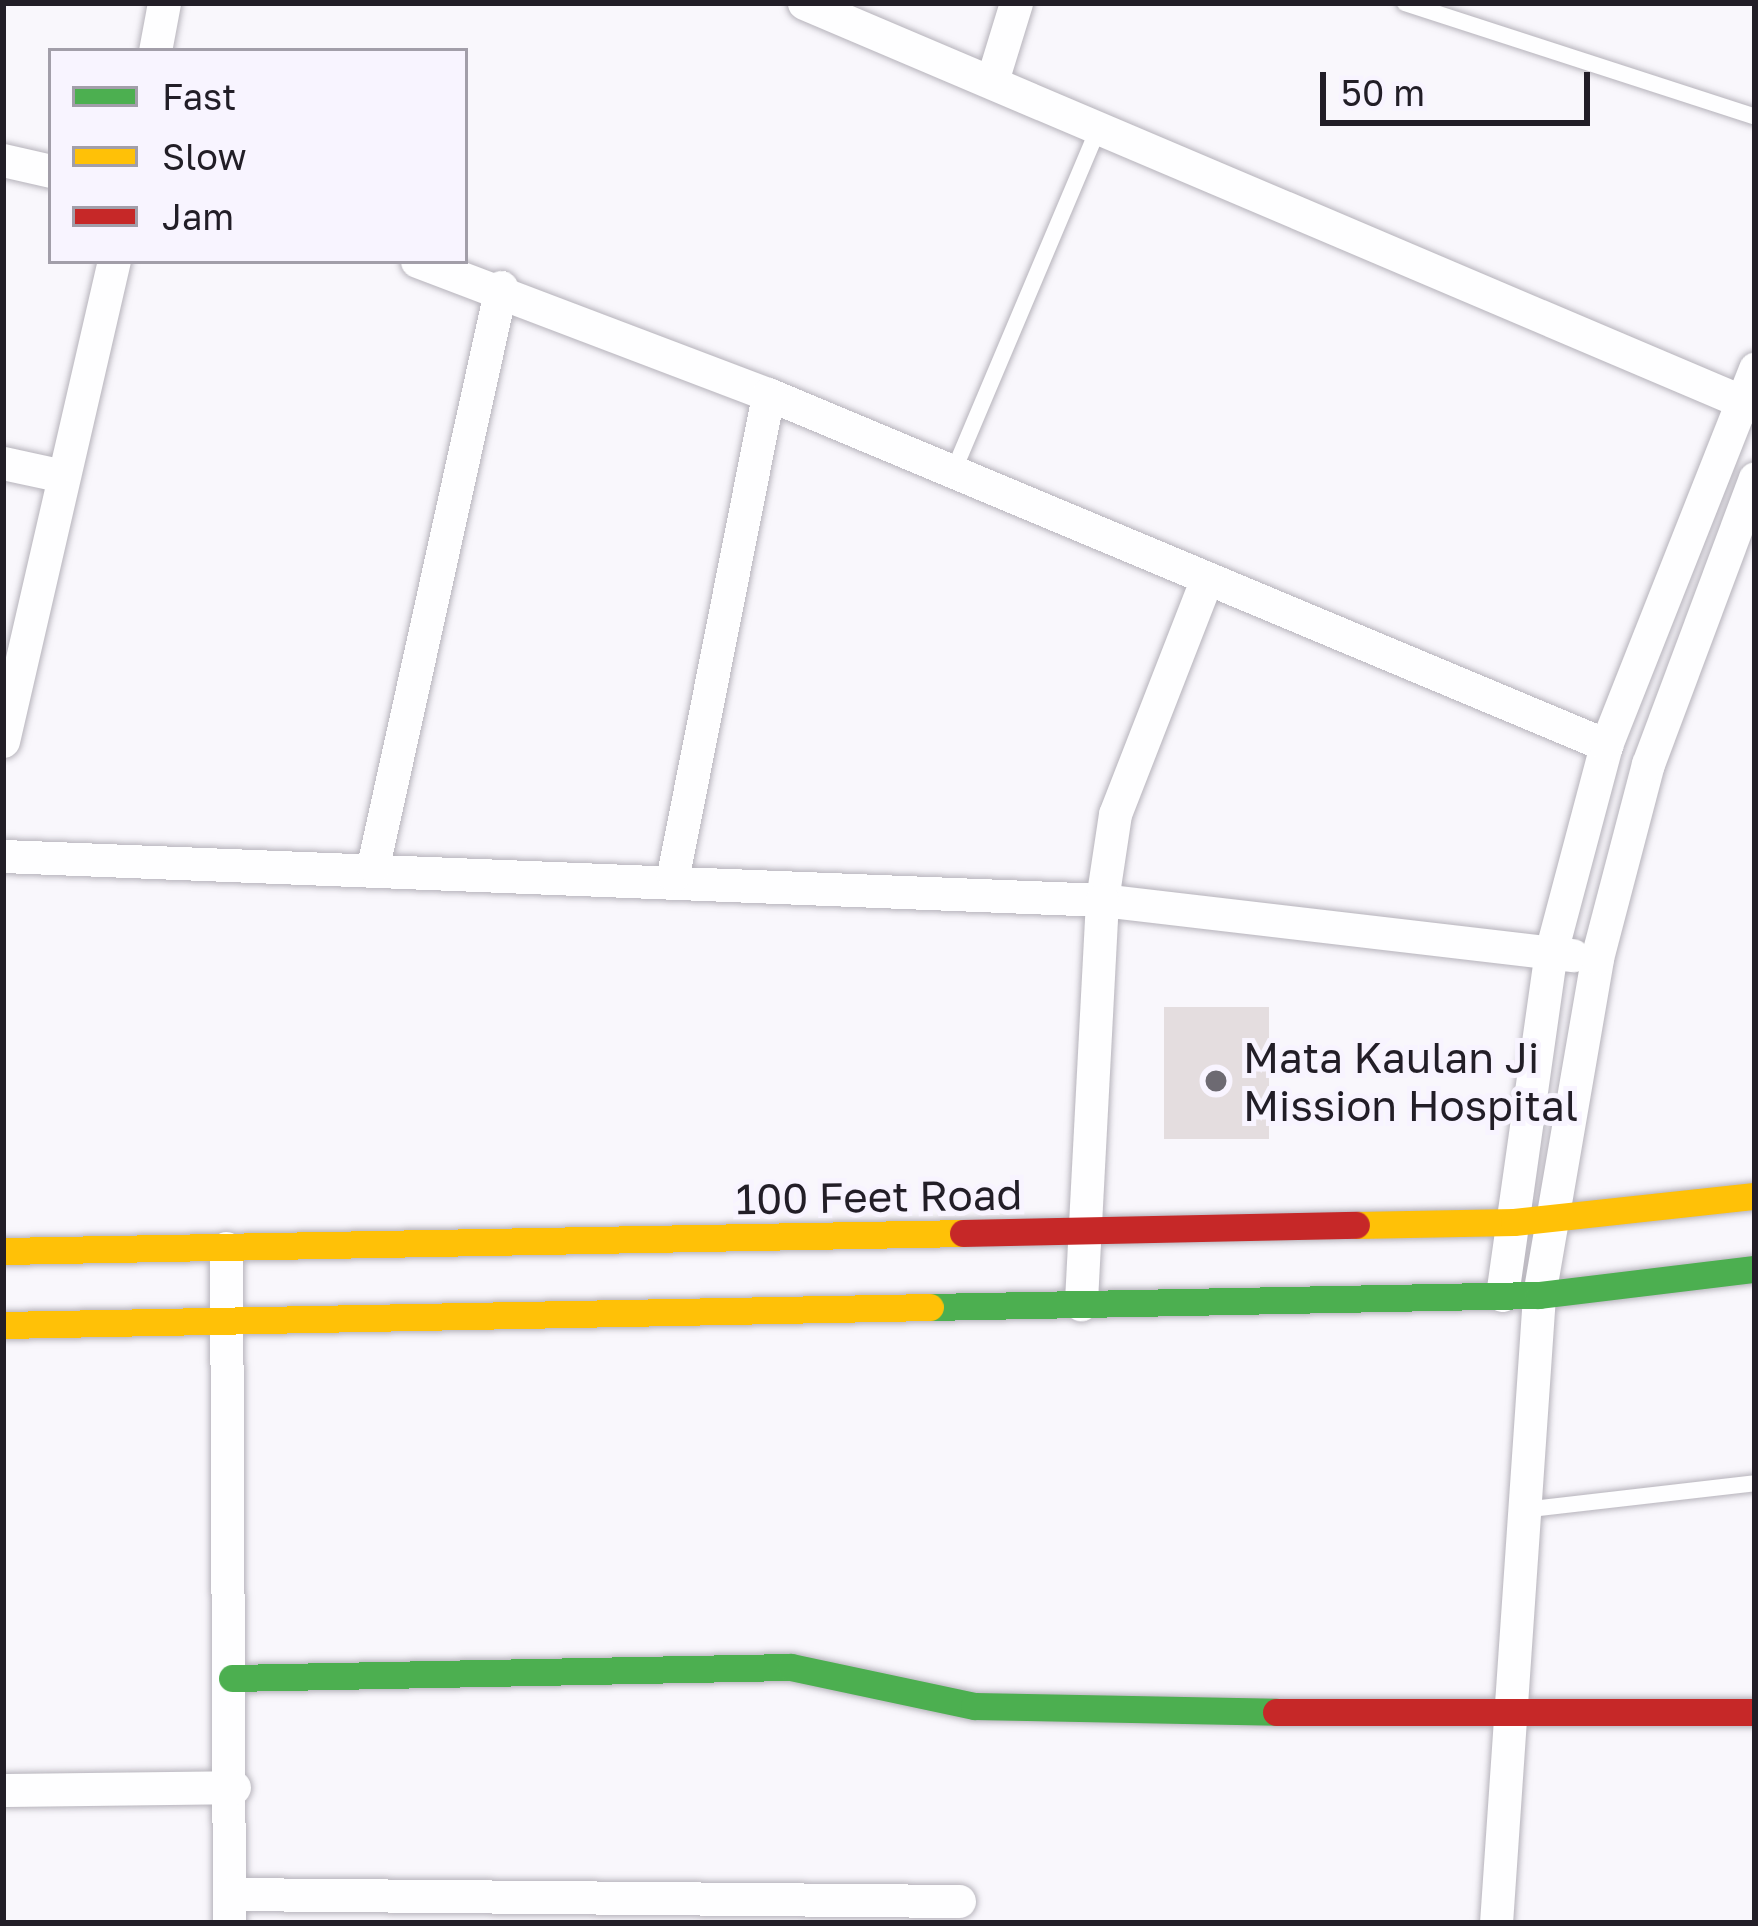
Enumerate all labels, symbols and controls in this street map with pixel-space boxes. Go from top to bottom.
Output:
legend [48,48,468,264]
scale bar [1326,48,1596,122]
text: 50 m [1341,71,1425,114]
text: Fast [162,75,237,118]
text: Slow [162,135,247,178]
text: Jam [162,195,234,238]
place label: Mata Kaulan Ji Mission Hospital [1243,1032,1578,1130]
marker: Mata Kaulan Ji Mission Hospital [1200,1065,1232,1097]
street label: 100 Feet Road [735,1168,1023,1224]

